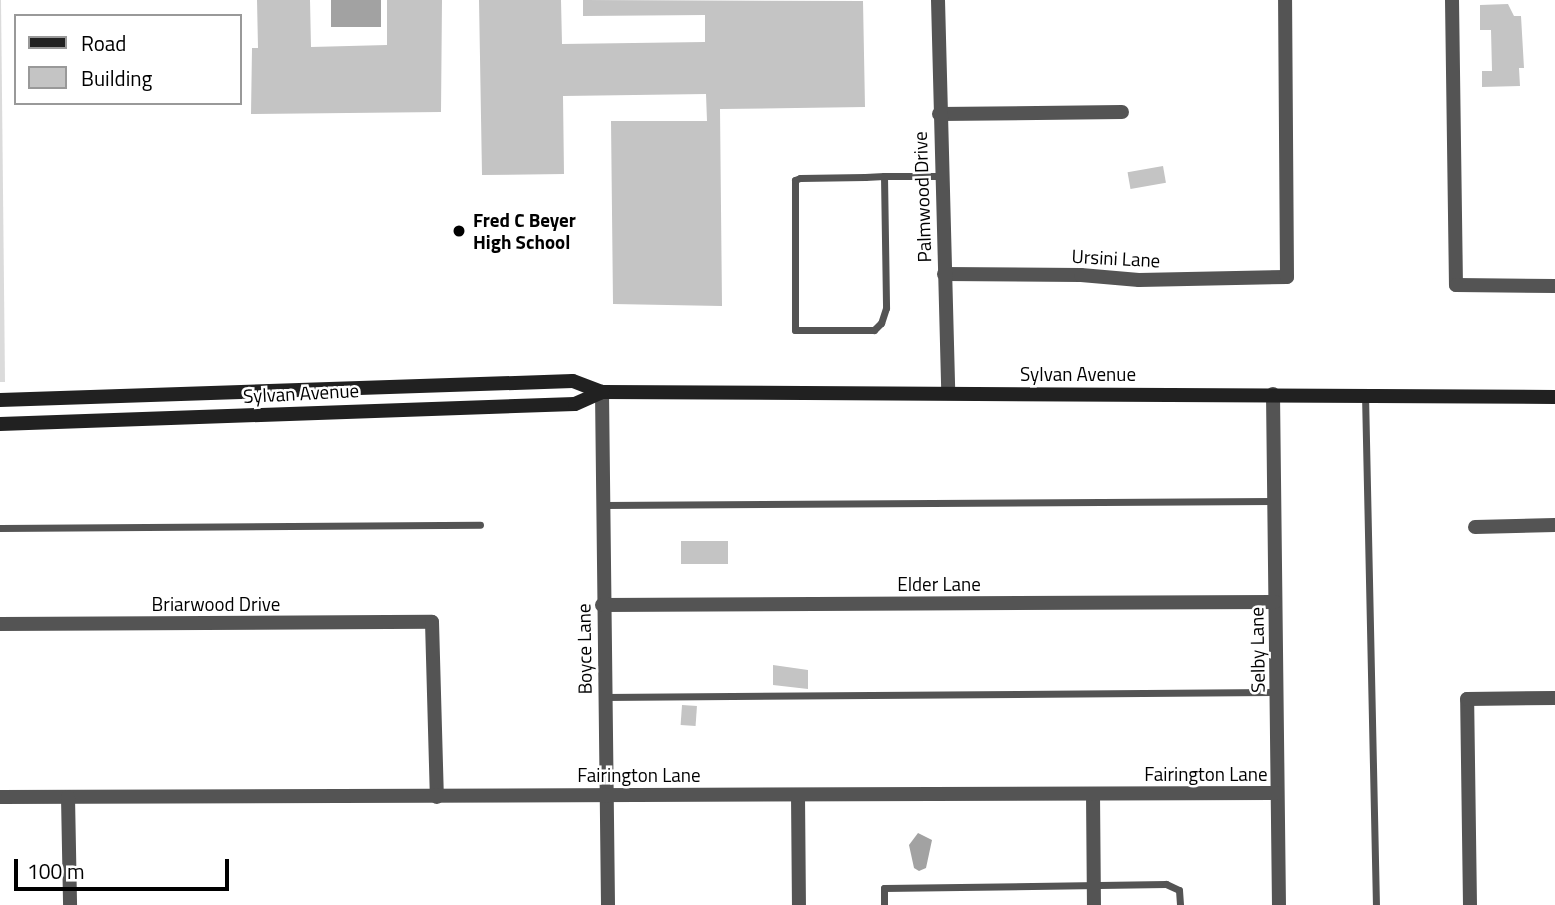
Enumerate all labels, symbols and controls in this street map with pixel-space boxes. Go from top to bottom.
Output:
legend [14,14,242,105]
text: Road [81,27,126,59]
text: Building [81,62,152,94]
street label: Palmwood Drive [908,131,936,263]
place label: Fred C Beyer High School [473,209,576,253]
marker: Fred C Beyer High School [451,223,467,239]
street label: Ursini Lane [1071,244,1161,272]
street label: Sylvan Avenue [1020,363,1136,385]
street label: Sylvan Avenue [242,379,360,407]
street label: Elder Lane [897,573,981,595]
street label: Briarwood Drive [152,593,280,615]
street label: Boyce Lane [572,603,596,695]
street label: Selby Lane [1245,607,1269,693]
street label: Fairington Lane [1144,763,1268,785]
street label: Fairington Lane [577,764,701,786]
scale bar [18,846,233,890]
text: 100 m [27,855,84,887]

